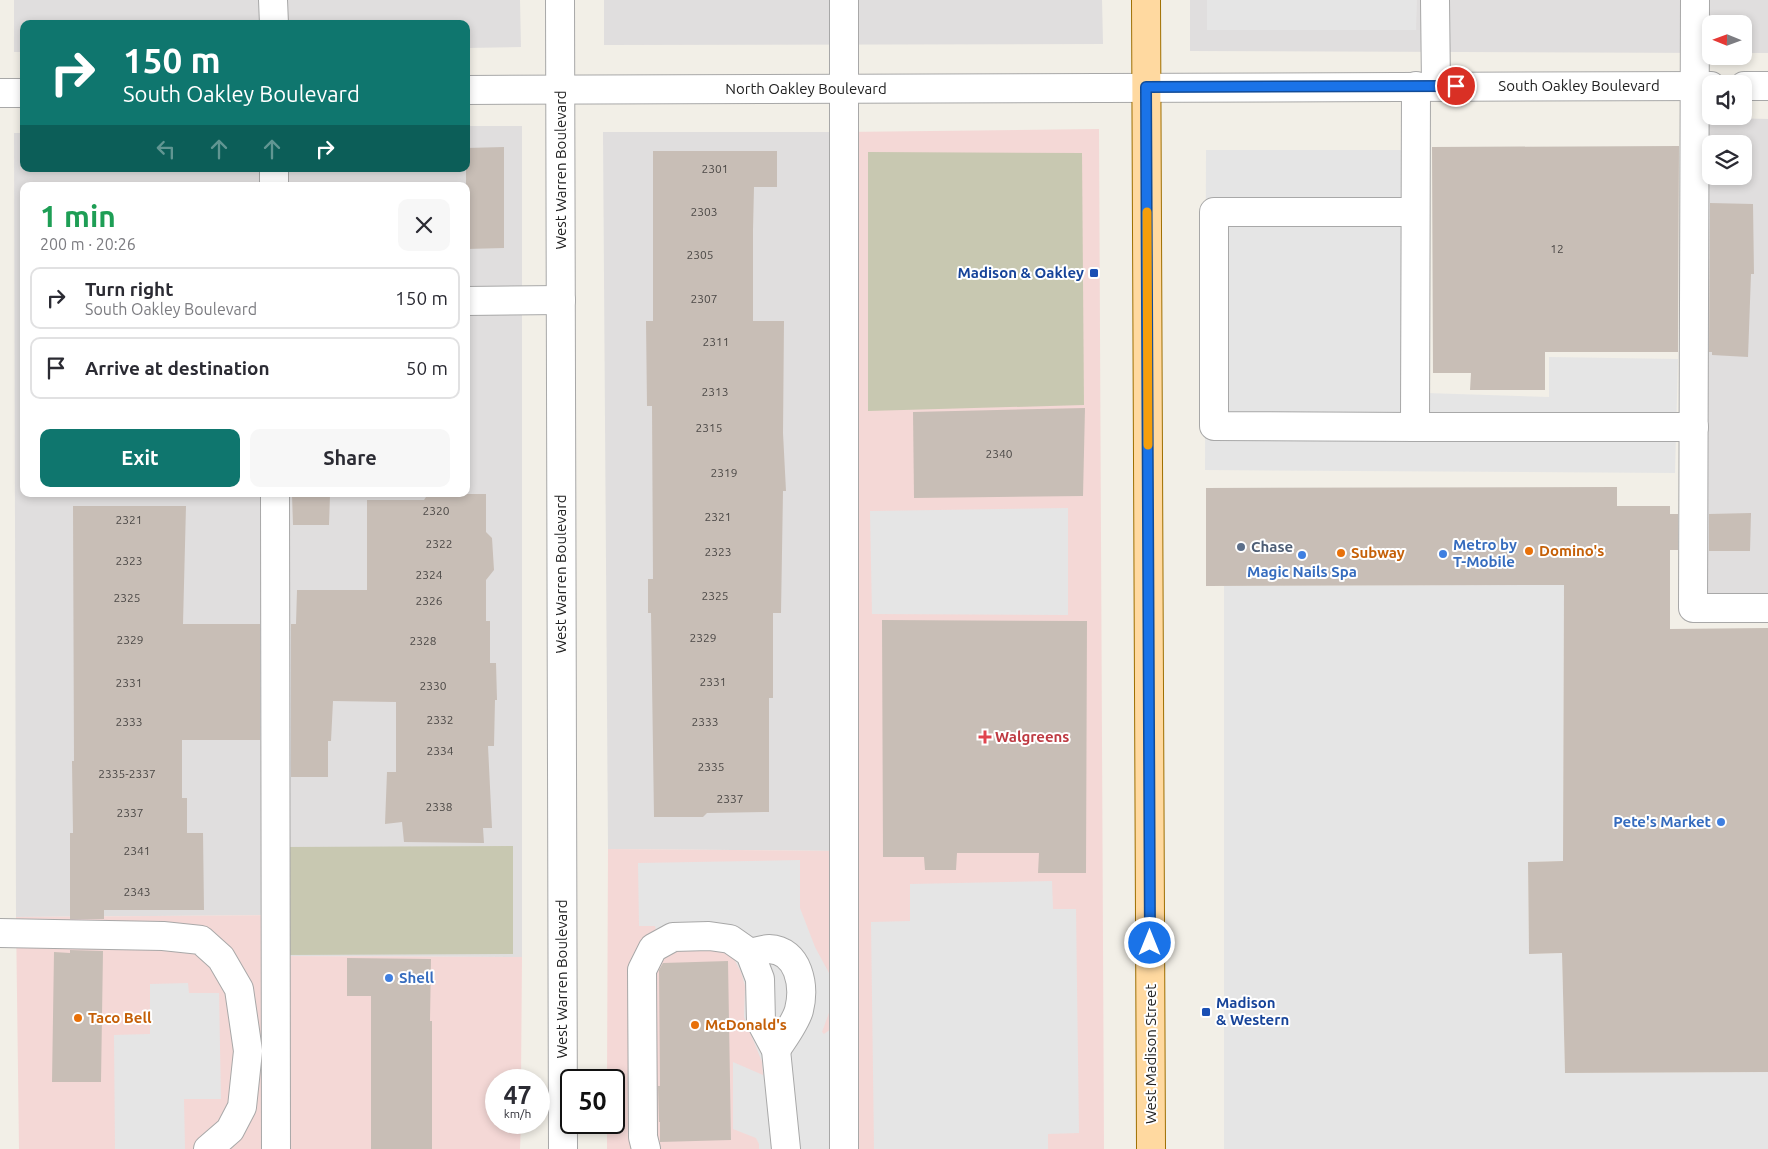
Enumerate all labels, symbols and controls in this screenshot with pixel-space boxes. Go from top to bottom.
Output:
north arrow [1702,15,1752,65]
map controls [1702,15,1752,185]
icon: right [40,40,105,105]
text: 150 m [123,40,221,80]
pin [1435,65,1477,107]
icon: arrive [1442,72,1470,100]
button: sound [1702,75,1752,125]
street label: South Oakley Boulevard [1498,77,1660,94]
street label: North Oakley Boulevard [725,80,887,97]
text: South Oakley Boulevard [123,81,360,106]
street label: West Warren Boulevard [552,90,569,250]
icon: left [152,135,180,163]
icon: ahead [205,135,233,163]
icon: ahead [258,135,286,163]
icon: right [311,135,339,163]
button: layers [1702,135,1752,185]
house number: 2301 [701,162,729,175]
text: 1 min [40,199,116,233]
button: close [398,199,450,251]
house number: 2303 [690,205,718,218]
text: 200 m · 20:26 [40,235,136,253]
house number: 12 [1550,242,1564,255]
house number: 2305 [686,248,714,261]
place label: Madison & Oakley [957,264,1084,281]
marker: Madison & Oakley [1088,267,1100,279]
text: Turn right [85,278,173,300]
icon: right [42,284,70,312]
text: 150 m [395,287,448,309]
house number: 2307 [690,292,718,305]
text: South Oakley Boulevard [85,300,257,318]
house number: 2311 [702,335,730,348]
icon: arrive [42,354,70,382]
text: Arrive at destination [85,357,270,379]
text: 50 m [406,357,448,379]
house number: 2313 [701,385,729,398]
house number: 2315 [695,421,723,434]
button: Exit [40,429,240,487]
button: Share [250,429,450,487]
house number: 2340 [985,447,1013,460]
house number: 2319 [710,466,738,479]
street label: West Warren Boulevard [552,494,569,654]
house number: 2320 [422,504,450,517]
house number: 2321 [704,510,732,523]
house number: 2321 [115,513,143,526]
place label: Metro by T-Mobile [1453,536,1517,570]
house number: 2322 [425,537,453,550]
place label: Chase [1251,538,1293,555]
marker: Chase [1235,541,1247,553]
place label: Domino's [1539,542,1604,559]
place label: Subway [1351,544,1405,561]
house number: 2323 [704,545,732,558]
marker: Domino's [1523,545,1535,557]
marker: Subway [1335,547,1347,559]
marker: Metro by T-Mobile [1437,548,1449,560]
marker: Magic Nails Spa [1296,549,1308,561]
house number: 2323 [115,554,143,567]
place label: Magic Nails Spa [1247,563,1357,580]
house number: 2324 [415,568,443,581]
house number: 2325 [701,589,729,602]
house number: 2325 [113,591,141,604]
house number: 2326 [415,594,443,607]
house number: 2329 [689,631,717,644]
house number: 2329 [116,633,144,646]
house number: 2328 [409,634,437,647]
house number: 2331 [699,675,727,688]
house number: 2331 [115,676,143,689]
house number: 2330 [419,679,447,692]
house number: 2332 [426,713,454,726]
house number: 2333 [115,715,143,728]
house number: 2333 [691,715,719,728]
place label: Walgreens [995,728,1069,745]
marker: Walgreens [979,731,991,743]
house number: 2334 [426,744,454,757]
house number: 2335 [697,760,725,773]
house number: 2335-2337 [98,767,156,780]
house number: 2337 [716,792,744,805]
house number: 2338 [425,800,453,813]
house number: 2337 [116,806,144,819]
place label: Pete's Market [1613,813,1712,830]
marker: Pete's Market [1715,816,1727,828]
house number: 2341 [123,844,151,857]
house number: 2343 [123,885,151,898]
street label: West Warren Boulevard [553,899,570,1059]
position arrow [1123,916,1175,968]
place label: Shell [399,969,434,986]
marker: Shell [383,972,395,984]
street label: West Madison Street [1142,984,1159,1124]
place label: Madison & Western [1216,994,1289,1028]
marker: Madison & Western [1200,1006,1212,1018]
place label: Taco Bell [88,1009,152,1026]
marker: Taco Bell [72,1012,84,1024]
place label: McDonald's [705,1016,787,1033]
marker: McDonald's [689,1019,701,1031]
speed limit sign: 50 [560,1069,625,1134]
text: 47 [503,1081,532,1109]
text: km/h [504,1107,531,1120]

